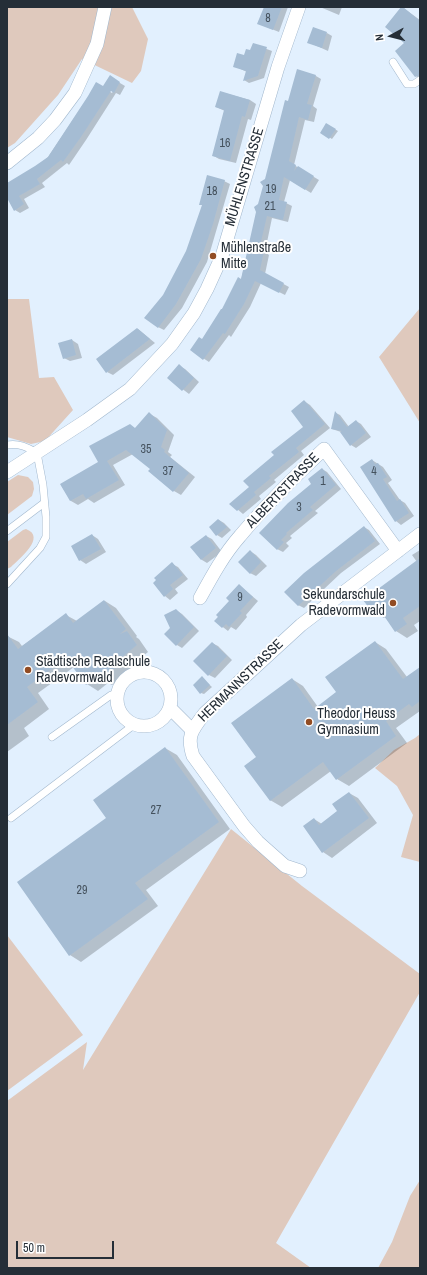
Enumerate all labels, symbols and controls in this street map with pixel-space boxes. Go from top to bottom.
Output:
house number: 8 [265,12,271,26]
north arrow [371,16,411,56]
text: N [372,33,386,42]
street label: MÜHLENSTRASSE [222,126,268,228]
house number: 16 [220,137,230,151]
house number: 19 [266,183,276,197]
house number: 18 [207,185,217,199]
house number: 21 [265,200,275,214]
place label: Mühlenstraße Mitte [221,240,291,272]
marker: Mühlenstraße Mitte [208,251,218,261]
house number: 35 [141,443,151,457]
street label: ALBERTSTRASSE [243,450,323,532]
house number: 37 [163,465,173,479]
house number: 4 [371,465,377,479]
house number: 1 [320,475,326,489]
house number: 3 [296,501,302,515]
place label: Sekundarschule Radevormwald [303,587,385,620]
house number: 9 [237,591,243,605]
marker: Sekundarschule Radevormwald [388,598,398,608]
street label: HERMANNSTRASSE [195,636,287,726]
place label: Städtische Realschule Radevormwald [36,654,150,686]
marker: Städtische Realschule Radevormwald [23,665,33,675]
place label: Theodor Heuss Gymnasium [317,706,395,738]
marker: Theodor Heuss Gymnasium [304,717,314,727]
house number: 27 [151,804,161,818]
house number: 29 [77,884,87,898]
scale bar [18,1233,116,1259]
text: 50 m [23,1240,45,1256]

